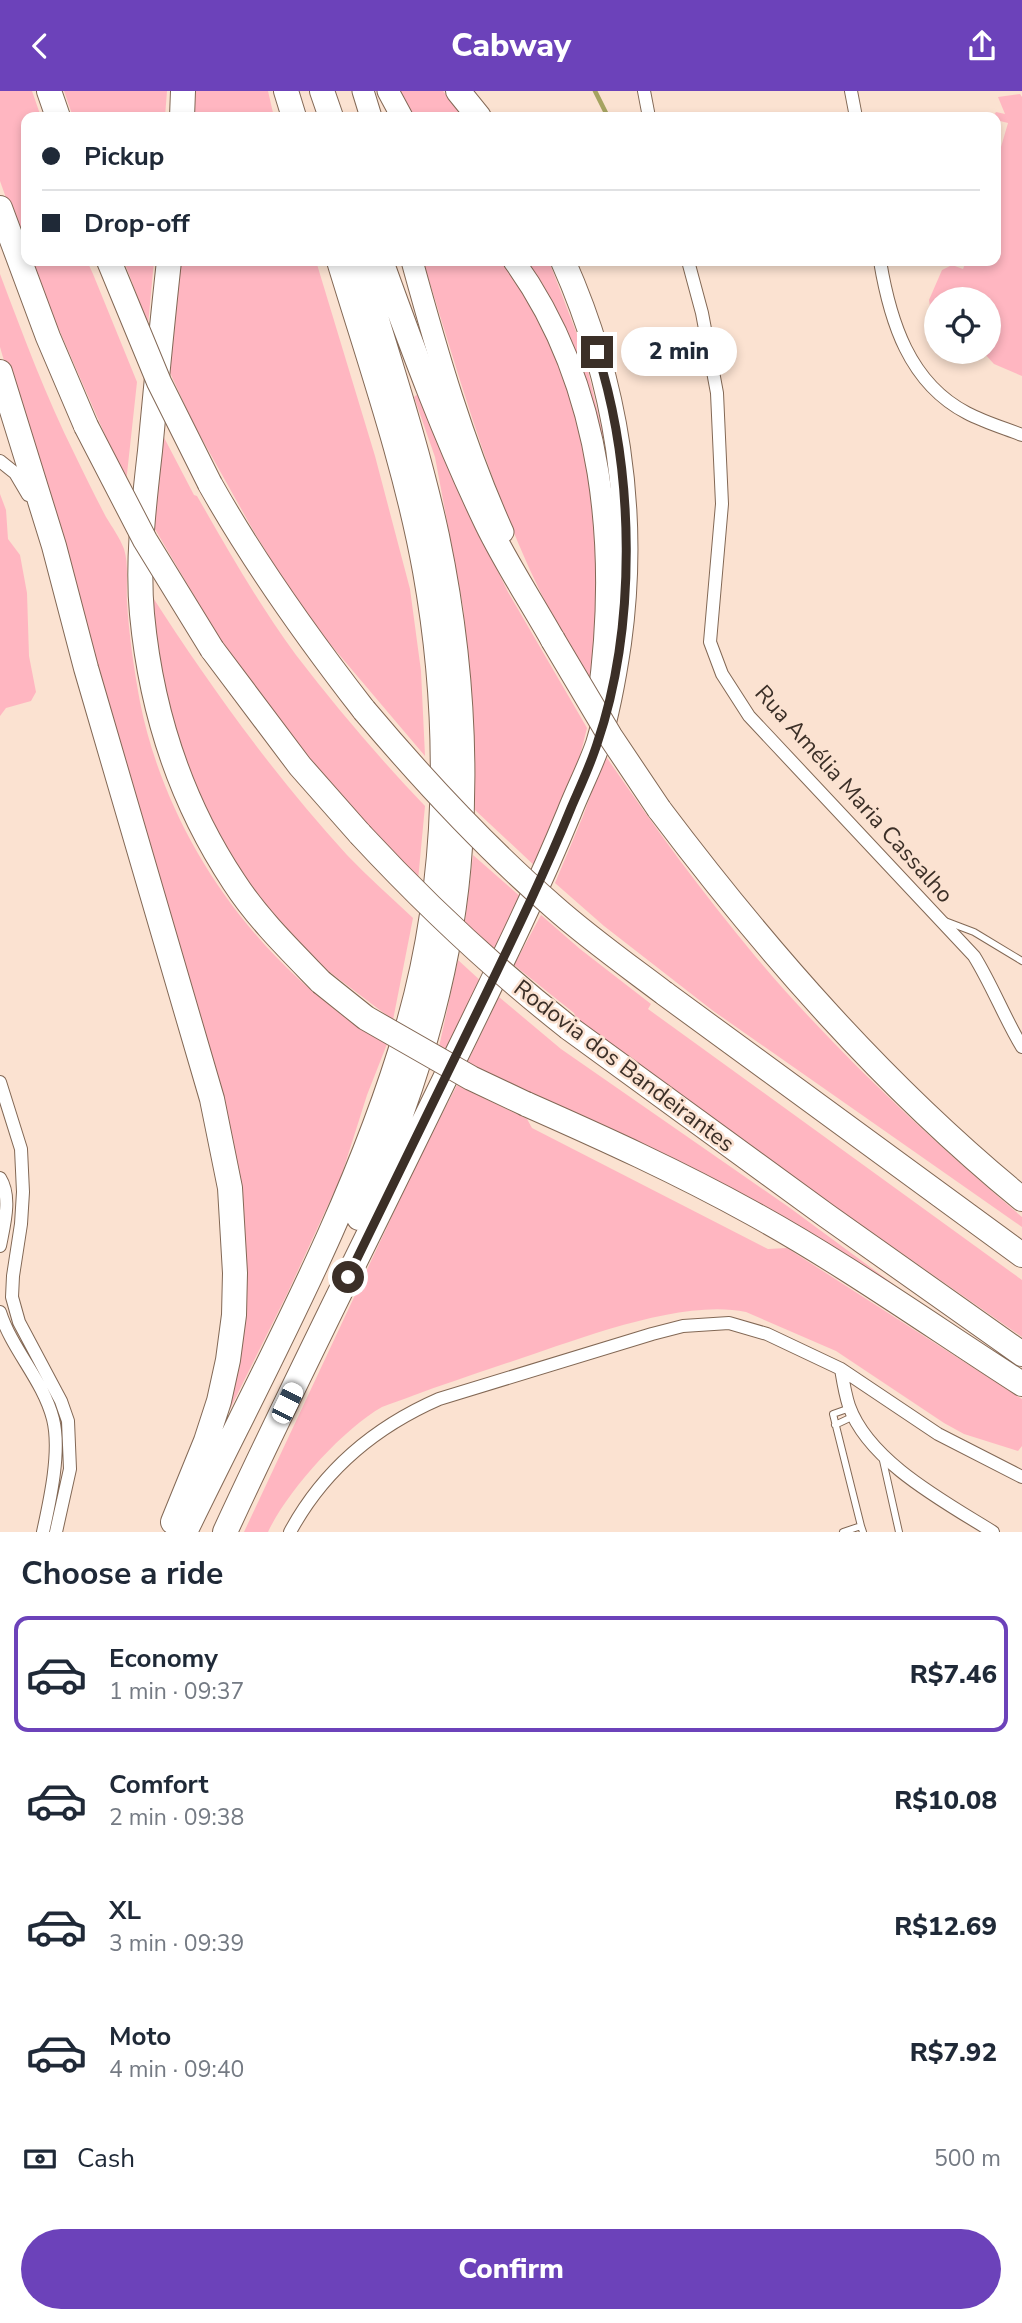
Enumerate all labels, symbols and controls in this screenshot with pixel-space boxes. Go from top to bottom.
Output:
text: Cabway [451,24,571,67]
icon: back [21,27,59,65]
icon: share [963,27,1001,65]
text: Pickup [84,139,164,174]
text: Drop-off [84,206,190,241]
map controls [924,287,1001,364]
button: locate [924,287,1001,364]
callout: 2 min [622,327,737,377]
route end [581,336,613,368]
text: 2 min [649,336,709,367]
street label: Rua Amélia Maria Cassalho [748,678,960,910]
street label: Rodovia dos Bandeirantes [507,973,741,1159]
route start [332,1261,364,1293]
car [269,1380,306,1426]
text: Choose a ride [21,1552,223,1595]
text: Economy [109,1641,218,1676]
icon: car [25,1643,88,1706]
text: R$7.46 [910,1657,997,1692]
text: 1 min · 09:37 [109,1676,244,1707]
text: Comfort [109,1767,209,1802]
icon: car [25,1769,88,1832]
text: R$10.08 [894,1783,997,1818]
text: 2 min · 09:38 [109,1802,244,1833]
text: XL [109,1893,141,1928]
icon: car [25,1895,88,1958]
text: R$12.69 [894,1909,997,1944]
text: 3 min · 09:39 [109,1928,244,1959]
text: Moto [109,2019,171,2054]
icon: car [25,2021,88,2084]
text: R$7.92 [910,2035,997,2070]
text: 4 min · 09:40 [109,2054,244,2085]
icon: cash [21,2140,59,2178]
text: Cash [77,2141,135,2176]
text: 500 m [934,2143,1001,2174]
button: Confirm [21,2229,1001,2309]

